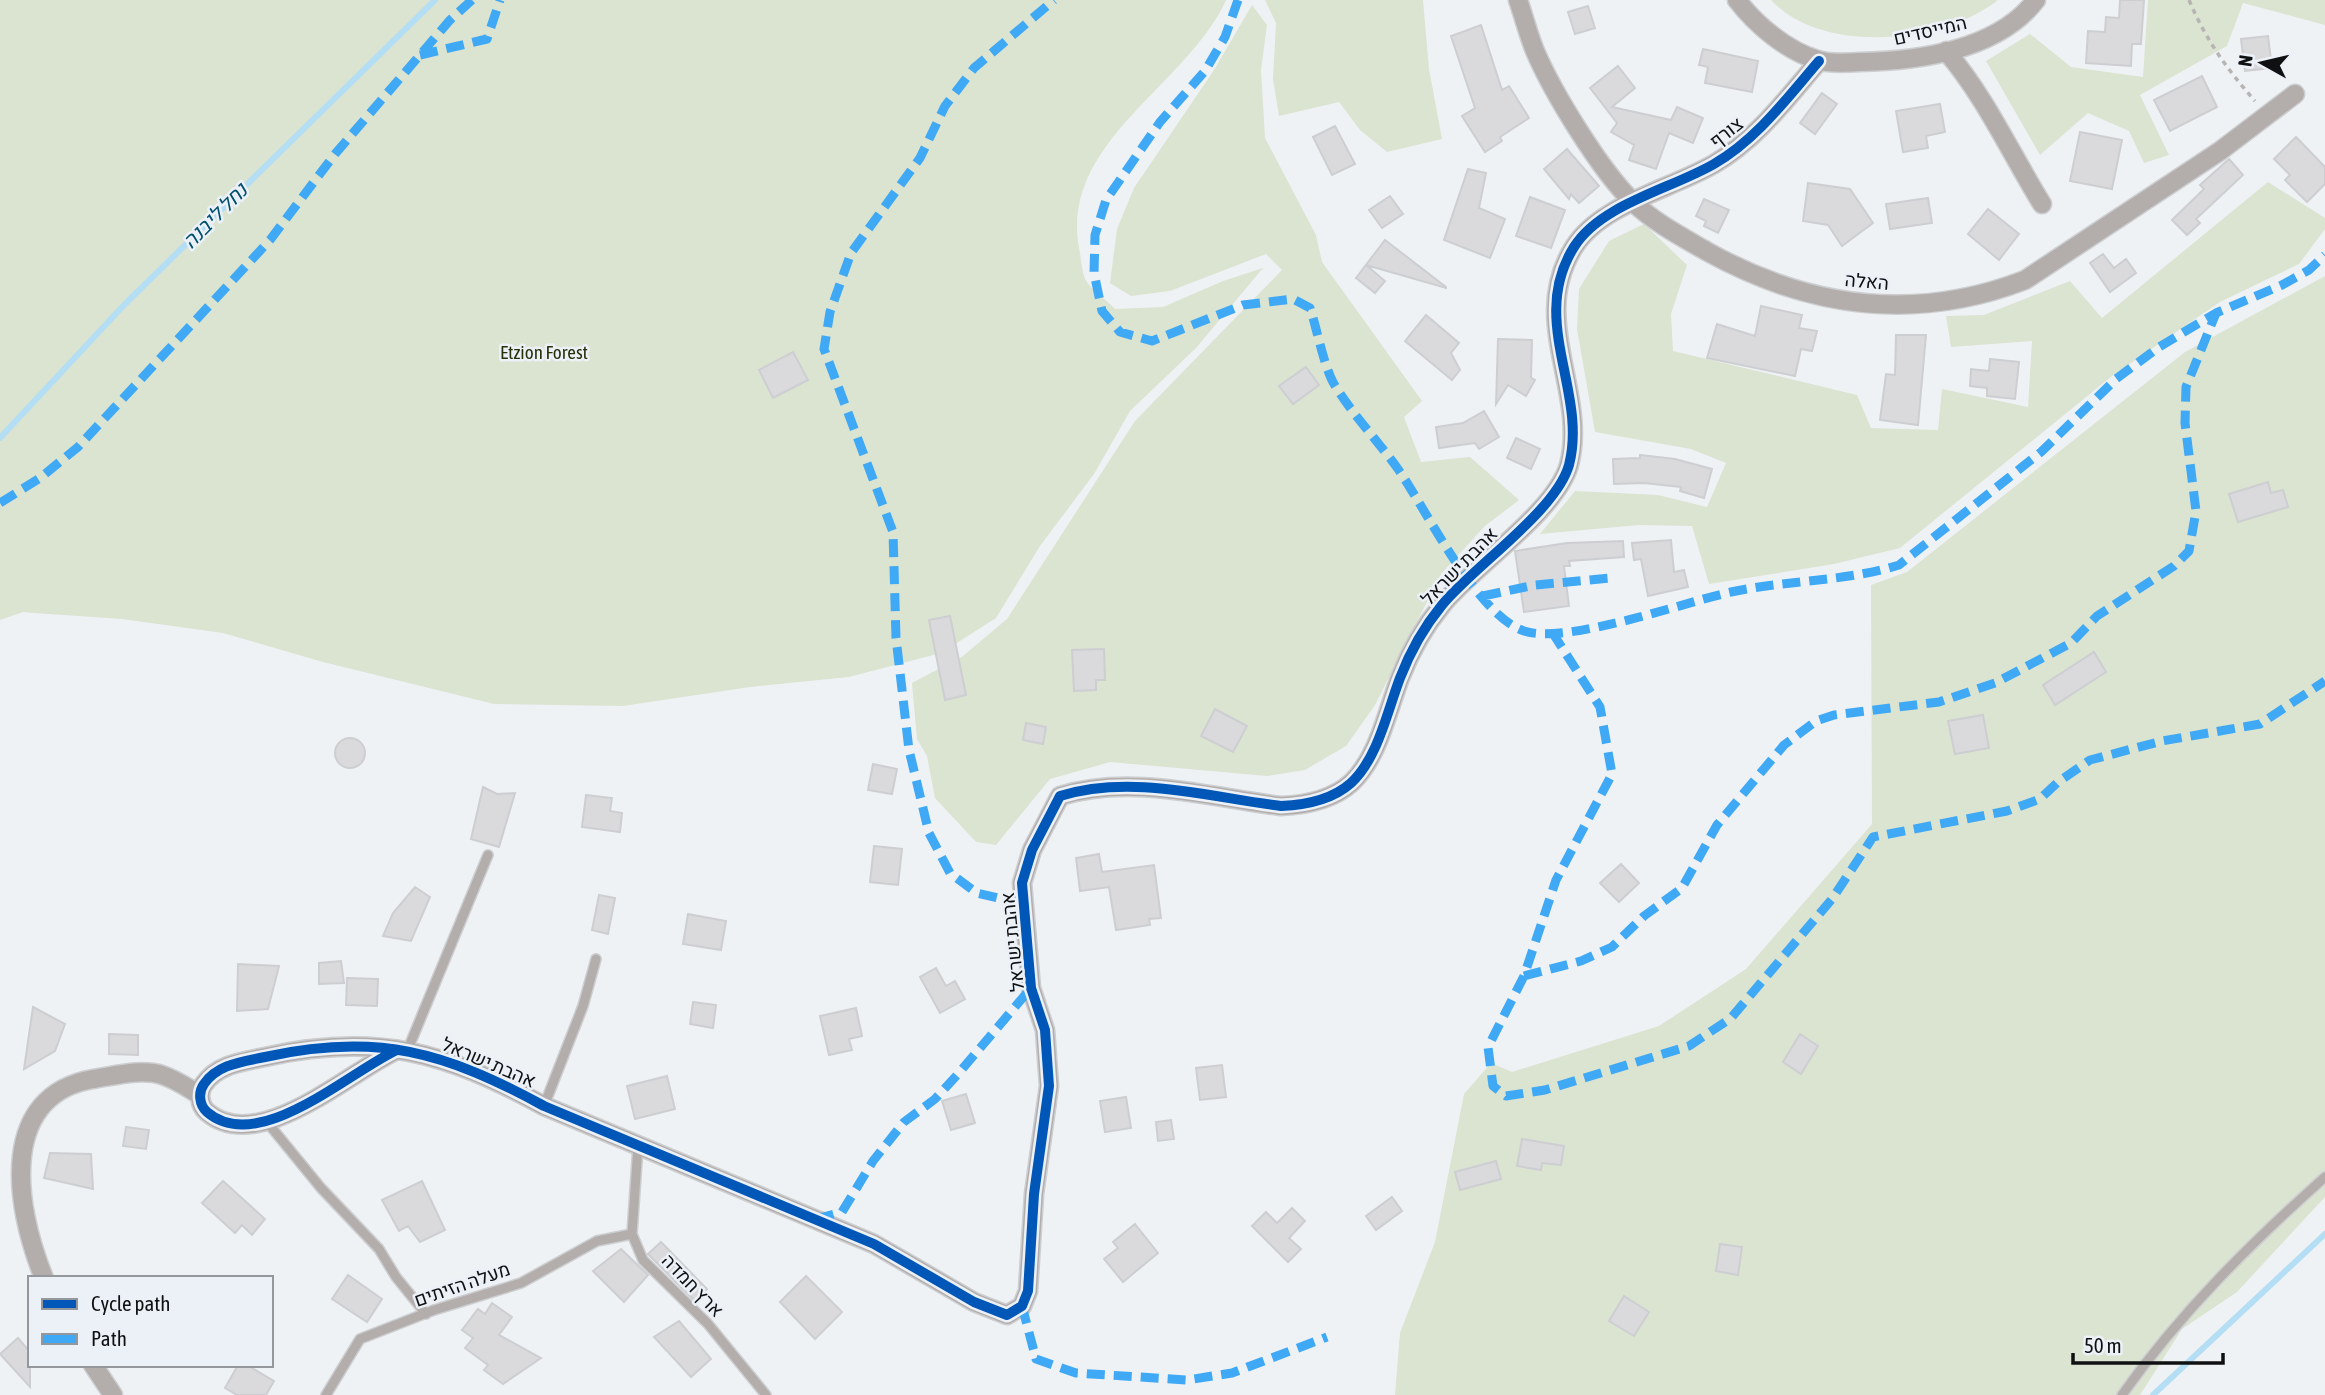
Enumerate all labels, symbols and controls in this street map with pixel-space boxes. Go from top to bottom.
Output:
street label: המייסדים [1891,11,1969,49]
north arrow [2227,28,2297,98]
text: N [2233,54,2257,68]
street label: צורף [1705,112,1747,152]
water label: נחל ליבנה [177,177,253,253]
street label: האלה [1844,268,1890,294]
park label: Etzion Forest [500,341,588,363]
street label: אהבת ישראל [1416,522,1502,610]
street label: אהבת ישראל [996,891,1028,993]
street label: אהבת ישראל [439,1032,539,1092]
street label: ארץ חמדה [658,1249,728,1321]
street label: מעלה הזיתים [411,1257,513,1311]
legend [28,1276,273,1367]
text: Cycle path [91,1291,170,1315]
scale bar [2073,1322,2224,1366]
text: Path [91,1326,127,1350]
text: 50 m [2084,1333,2122,1357]

